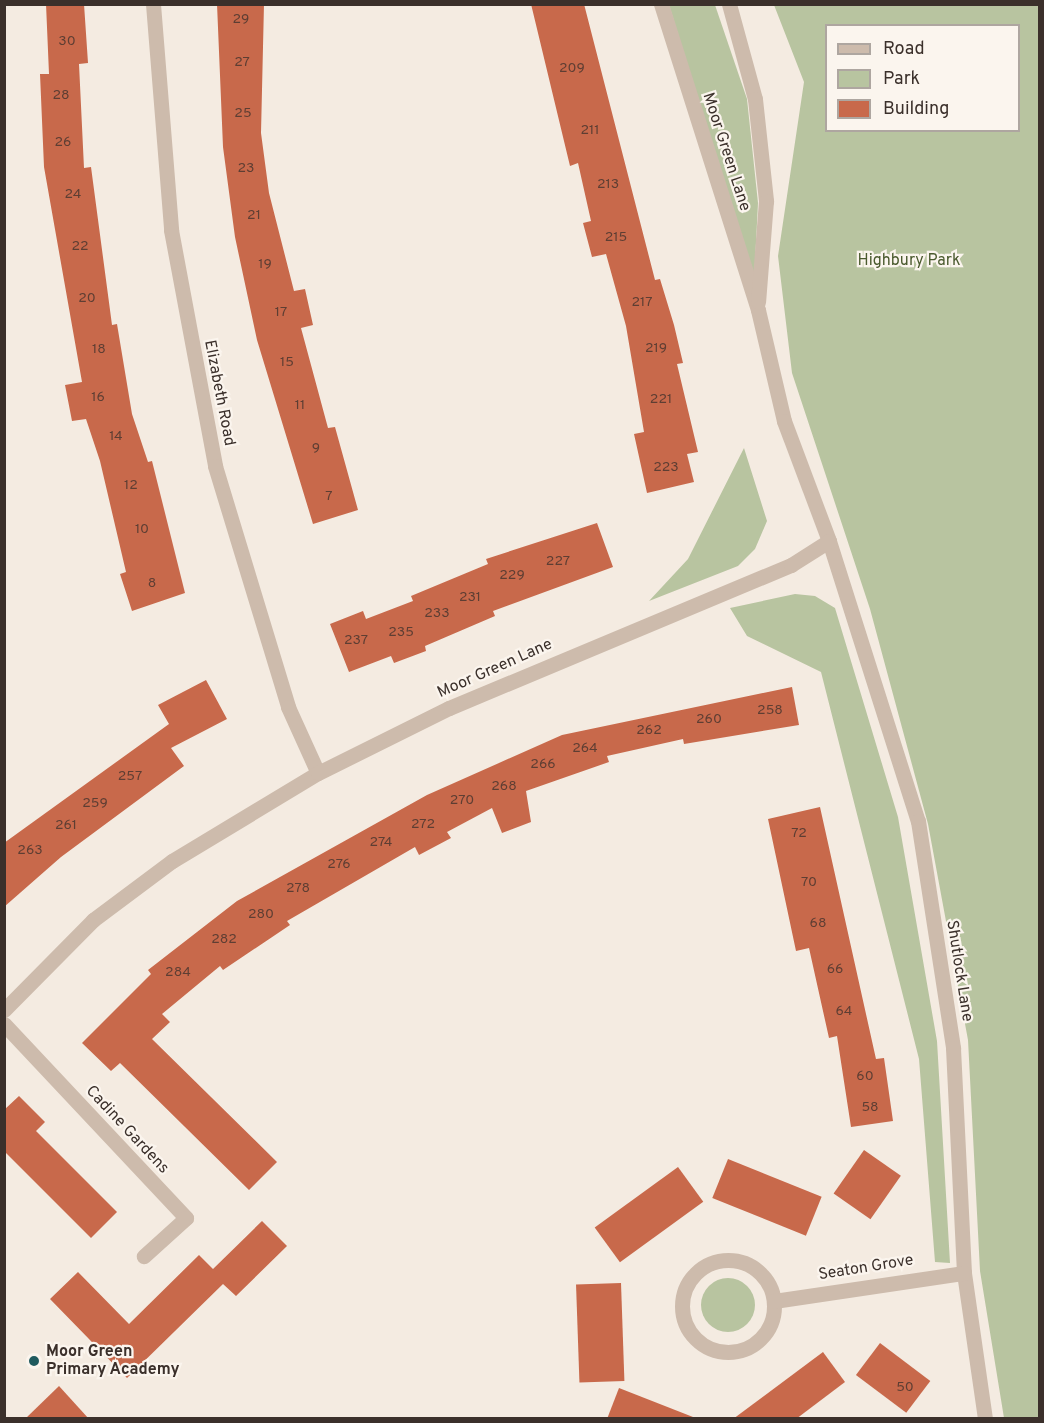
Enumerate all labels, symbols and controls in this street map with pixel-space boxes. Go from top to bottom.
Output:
house number: 29 [233,12,249,28]
legend [825,24,1020,132]
house number: 30 [58,34,76,50]
text: Road [883,38,925,61]
house number: 27 [234,55,250,71]
house number: 209 [559,61,585,77]
text: Park [883,68,920,91]
house number: 28 [52,88,70,104]
street label: Moor Green Lane [698,90,754,214]
text: Building [883,98,949,121]
house number: 25 [234,106,252,122]
house number: 211 [580,123,600,139]
house number: 26 [55,135,71,151]
house number: 23 [238,161,254,177]
house number: 213 [597,177,619,193]
house number: 24 [64,187,82,203]
house number: 21 [247,208,261,224]
house number: 215 [605,230,627,246]
house number: 22 [71,239,89,255]
park label: Highbury Park [857,251,961,271]
house number: 19 [258,257,272,273]
house number: 20 [78,291,96,307]
house number: 217 [631,295,653,311]
house number: 17 [275,305,287,321]
street label: Elizabeth Road [199,338,239,448]
house number: 219 [645,341,667,357]
house number: 18 [92,342,106,358]
house number: 15 [280,355,294,371]
house number: 16 [91,390,105,406]
house number: 221 [650,392,672,408]
house number: 11 [295,398,305,414]
house number: 14 [109,429,123,445]
house number: 9 [312,441,320,457]
house number: 223 [653,460,679,476]
house number: 12 [124,478,138,494]
house number: 7 [325,489,333,505]
house number: 10 [135,522,149,538]
house number: 227 [546,554,570,570]
house number: 229 [499,568,525,584]
house number: 8 [148,576,156,592]
house number: 231 [459,590,481,606]
house number: 233 [424,606,450,622]
house number: 235 [388,625,414,641]
house number: 237 [344,633,368,649]
street label: Moor Green Lane [435,635,555,703]
house number: 258 [757,703,783,719]
house number: 260 [696,712,722,728]
house number: 262 [636,723,662,739]
house number: 264 [572,741,598,757]
house number: 266 [530,757,556,773]
house number: 257 [118,769,142,785]
house number: 268 [491,779,517,795]
house number: 270 [450,793,474,809]
house number: 259 [82,796,108,812]
house number: 272 [411,817,435,833]
house number: 261 [55,818,77,834]
house number: 72 [791,826,807,842]
house number: 274 [369,835,393,851]
house number: 263 [17,843,43,859]
house number: 276 [327,857,351,873]
house number: 70 [801,875,817,891]
house number: 278 [286,881,310,897]
house number: 280 [248,907,274,923]
house number: 68 [810,916,826,932]
street label: Shutlock Lane [942,919,976,1023]
house number: 282 [211,932,237,948]
house number: 66 [827,962,843,978]
house number: 284 [165,965,191,981]
house number: 64 [835,1004,853,1020]
house number: 60 [856,1069,874,1085]
street label: Cadine Gardens [81,1082,173,1178]
house number: 58 [861,1100,879,1116]
street label: Seaton Grove [817,1251,915,1285]
place label: Moor Green Primary Academy [46,1342,180,1380]
marker: Moor Green Primary Academy [27,1354,41,1368]
house number: 50 [896,1380,914,1396]

